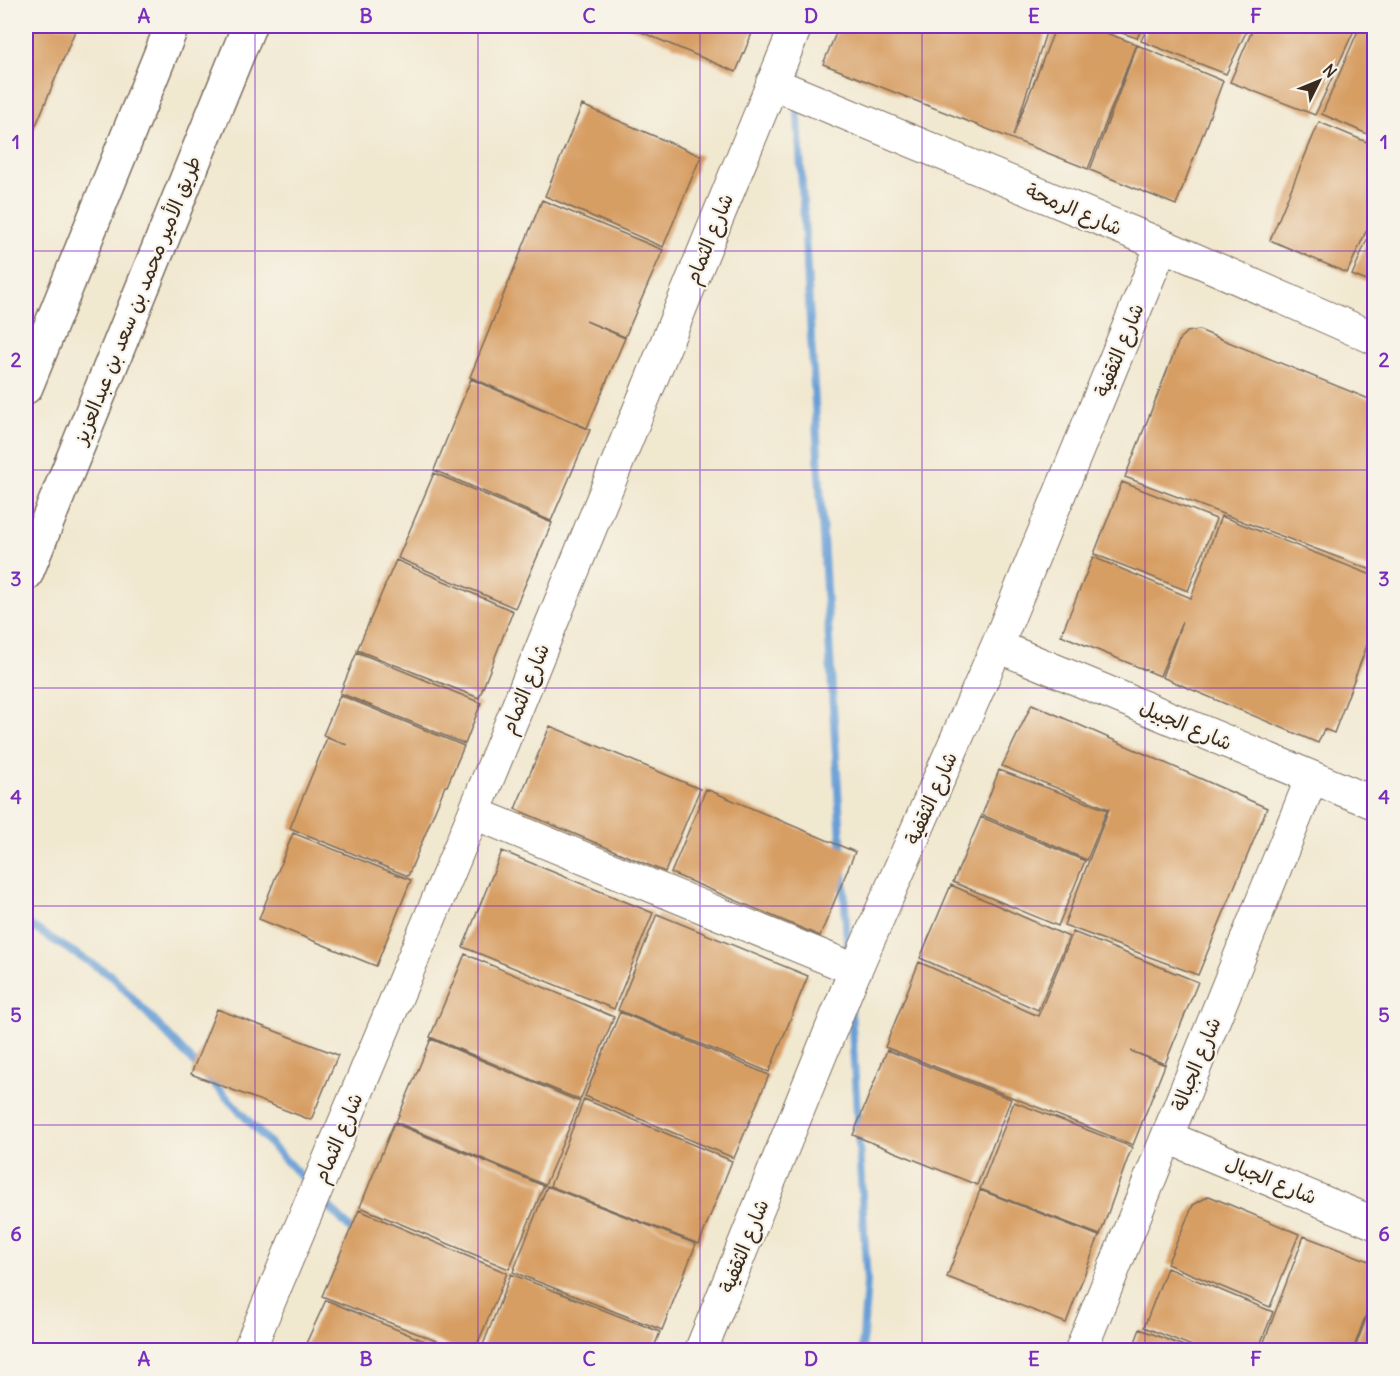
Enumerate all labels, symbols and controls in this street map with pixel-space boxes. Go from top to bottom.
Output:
text: A [138,3,151,28]
text: B [359,3,373,28]
text: C [582,3,596,28]
text: D [804,3,818,28]
text: E [1028,3,1040,28]
text: F [1250,3,1262,28]
north arrow [1289,51,1349,111]
text: N [1319,60,1341,82]
text: 1 [12,129,20,154]
text: 1 [1380,129,1388,154]
street label: طريق الأمير محمد بن سعد بن عبدالعزيز [66,152,206,449]
street label: شارع الرمحة [1021,177,1126,242]
street label: شارع الثمام [679,190,742,289]
street label: شارع الثقفية [1088,299,1150,401]
text: 2 [11,347,22,372]
text: 2 [1379,347,1390,372]
text: 3 [10,566,22,591]
text: 3 [1378,566,1390,591]
street label: شارع الثمام [495,640,558,739]
street label: شارع الجبيل [1136,694,1236,757]
street label: شارع الثقفية [899,748,964,849]
text: 4 [10,784,22,809]
text: 4 [1378,784,1390,809]
text: 5 [10,1002,22,1027]
text: 5 [1378,1002,1390,1027]
street label: شارع الجبالة [1165,1013,1228,1115]
street label: شارع الثمام [307,1089,371,1188]
street label: شارع الجبال [1221,1150,1321,1211]
street label: شارع الثقفية [713,1195,775,1297]
text: 6 [10,1221,22,1246]
text: 6 [1378,1221,1390,1246]
text: A [138,1346,151,1371]
text: B [359,1346,373,1371]
text: C [582,1346,596,1371]
text: D [804,1346,818,1371]
text: E [1028,1346,1040,1371]
text: F [1250,1346,1262,1371]

